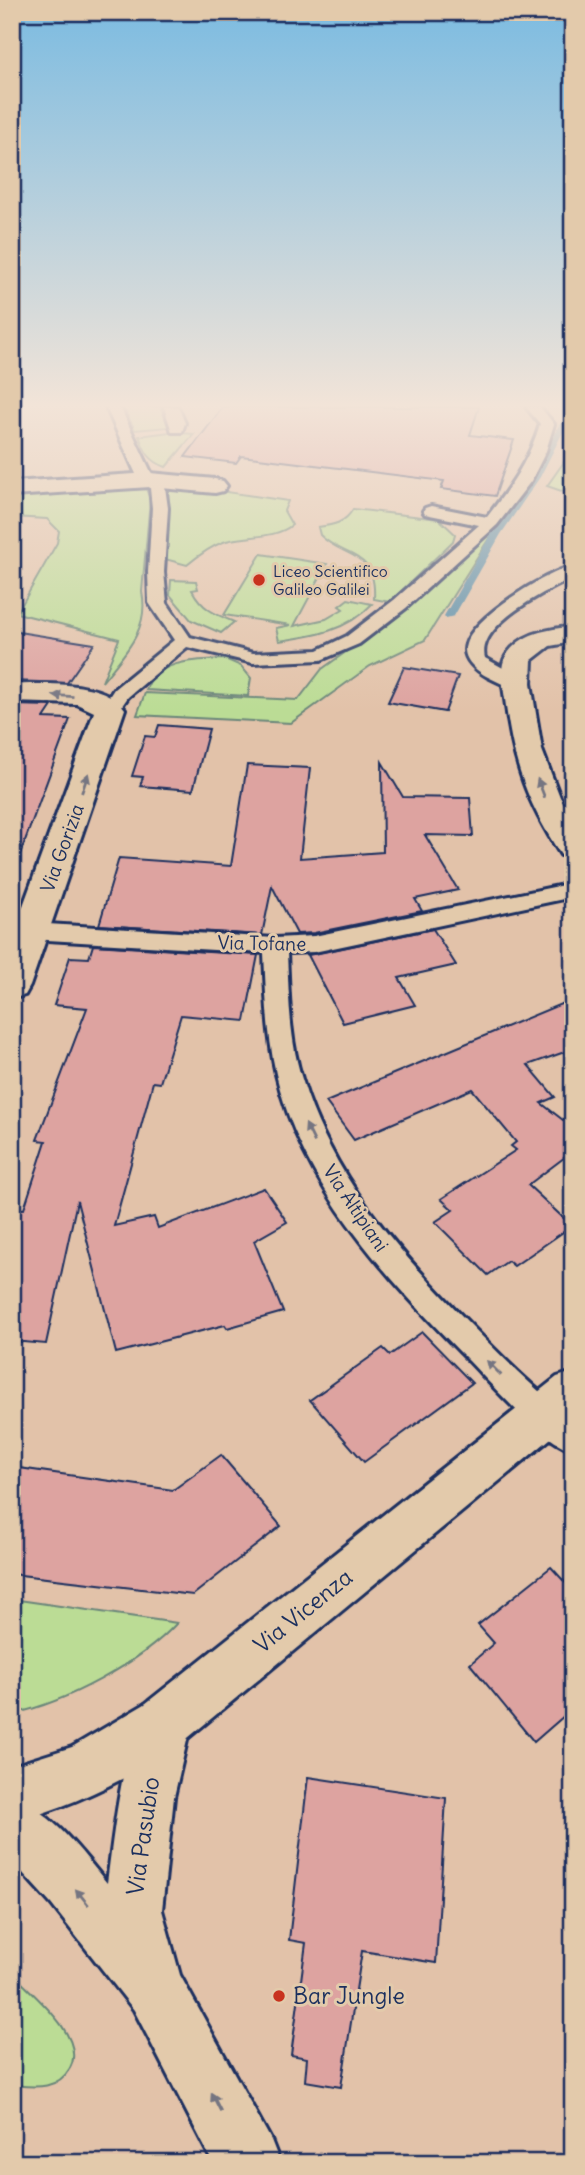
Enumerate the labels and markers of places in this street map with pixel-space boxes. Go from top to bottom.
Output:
place label: Liceo Scientifico Galileo Galilei [273,561,388,599]
marker: Liceo Scientifico Galileo Galilei [251,572,267,588]
place label: Bar Jungle [293,1981,405,2010]
marker: Bar Jungle [271,1988,287,2004]

